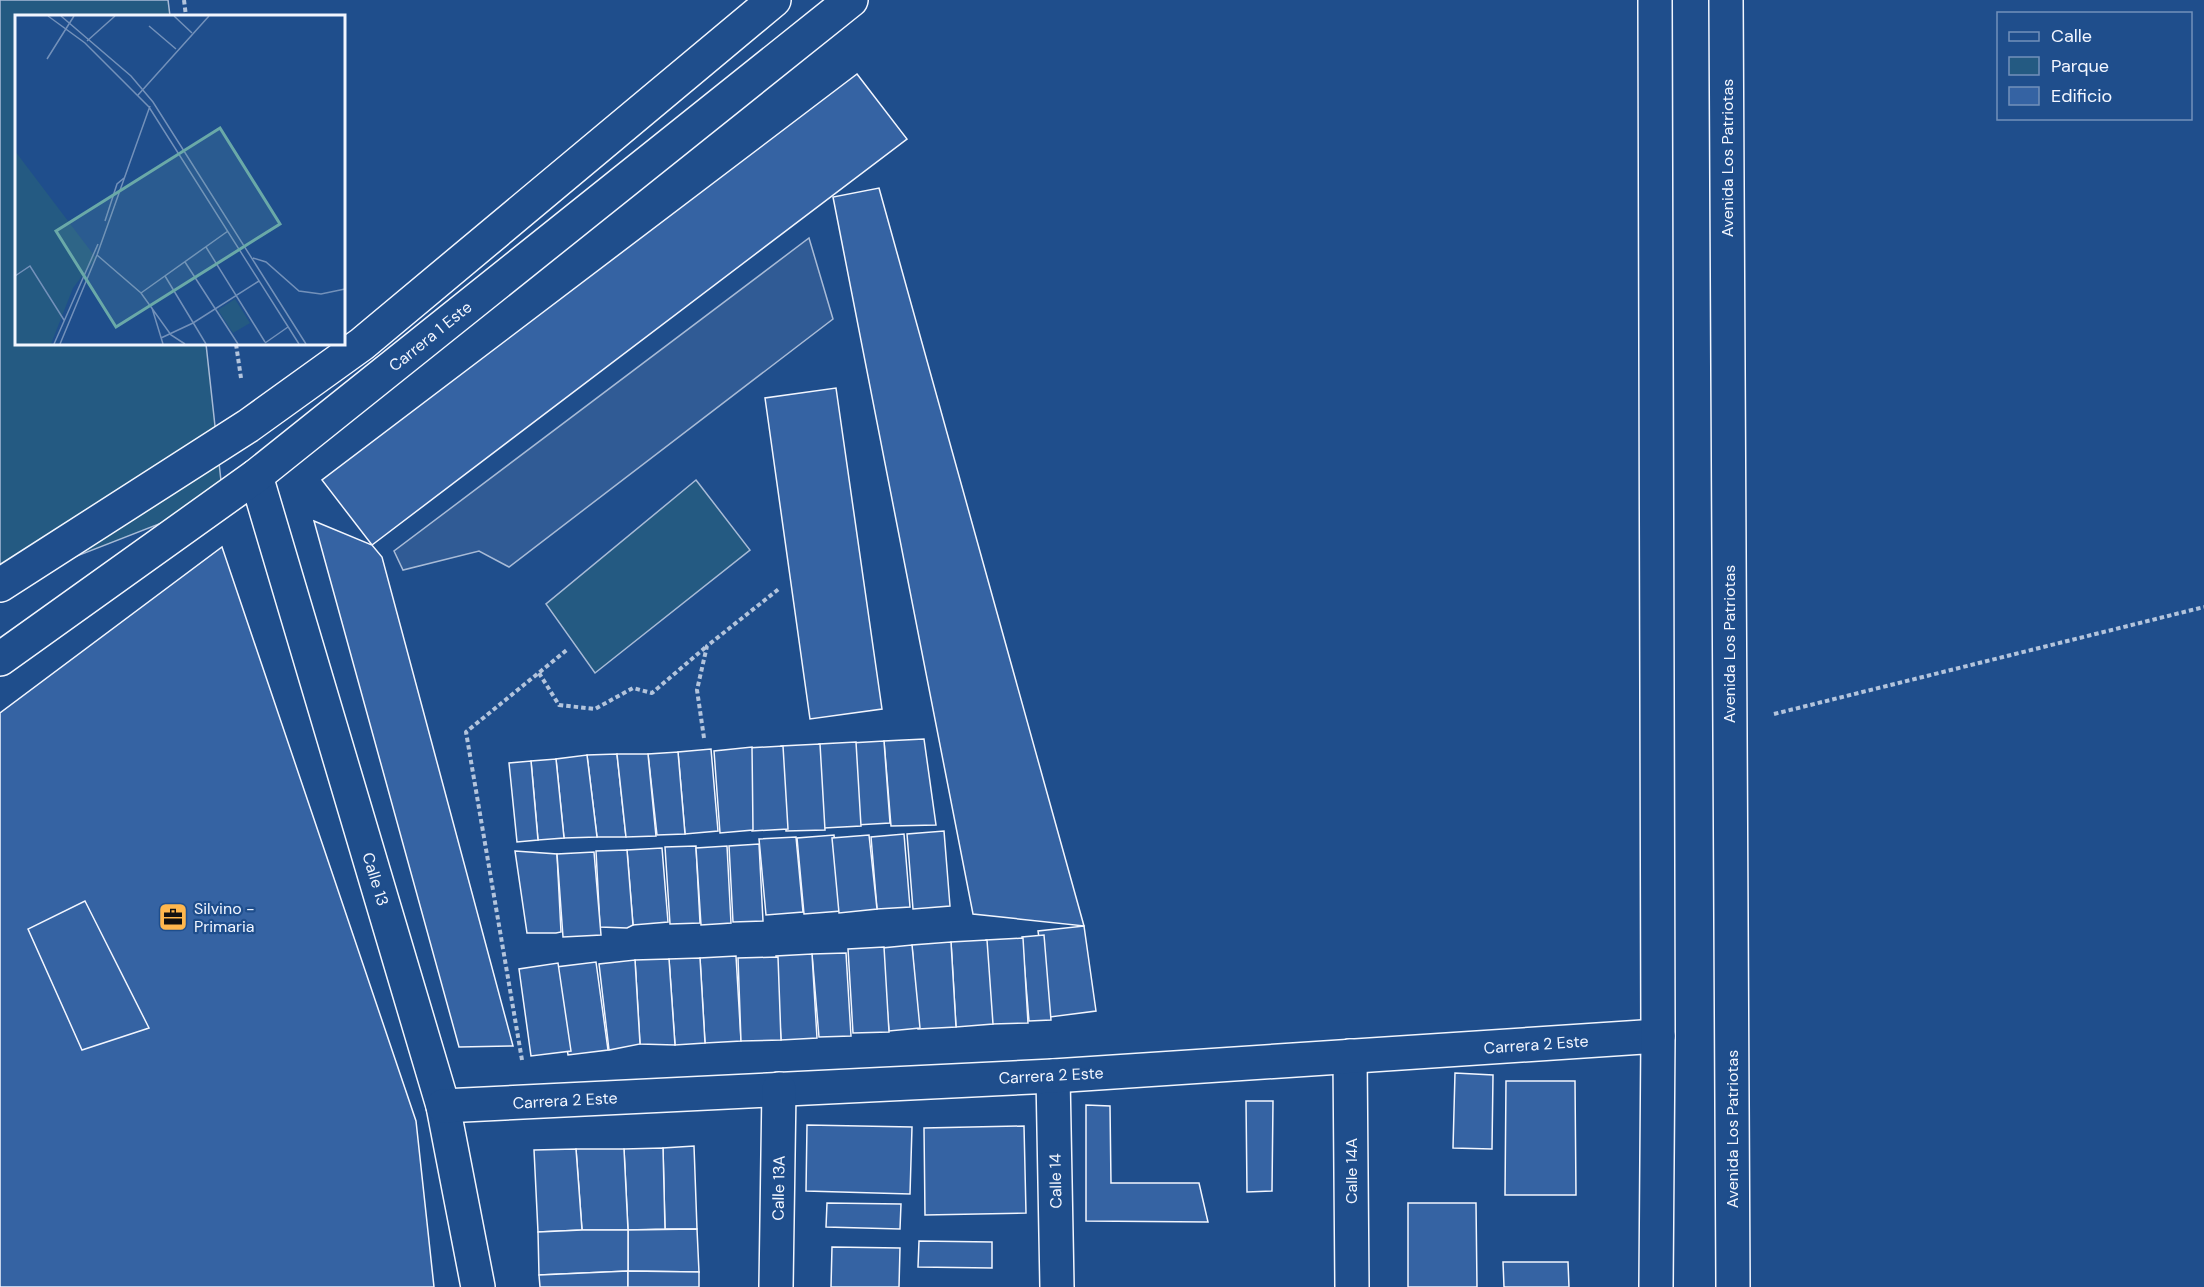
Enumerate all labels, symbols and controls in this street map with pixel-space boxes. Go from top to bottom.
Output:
legend [1997,12,2192,120]
inset map [15,15,345,345]
text: Calle [2051,24,2092,48]
text: Parque [2051,54,2109,78]
street label: Avenida Los Patriotas [1717,79,1738,237]
text: Edificio [2051,84,2112,108]
street label: Carrera 1 Este [385,297,476,376]
street label: Avenida Los Patriotas [1719,565,1740,723]
street label: Calle 13 [357,850,394,909]
place label: Silvino - Primaria [194,898,255,937]
office icon: Silvino - Primaria [157,901,189,933]
street label: Carrera 2 Este [1483,1030,1589,1059]
street label: Avenida Los Patriotas [1722,1050,1743,1208]
street label: Carrera 2 Este [998,1062,1104,1089]
street label: Carrera 2 Este [512,1087,618,1114]
street label: Calle 14A [1341,1138,1362,1204]
street label: Calle 14 [1045,1153,1066,1209]
street label: Calle 13A [767,1155,790,1221]

